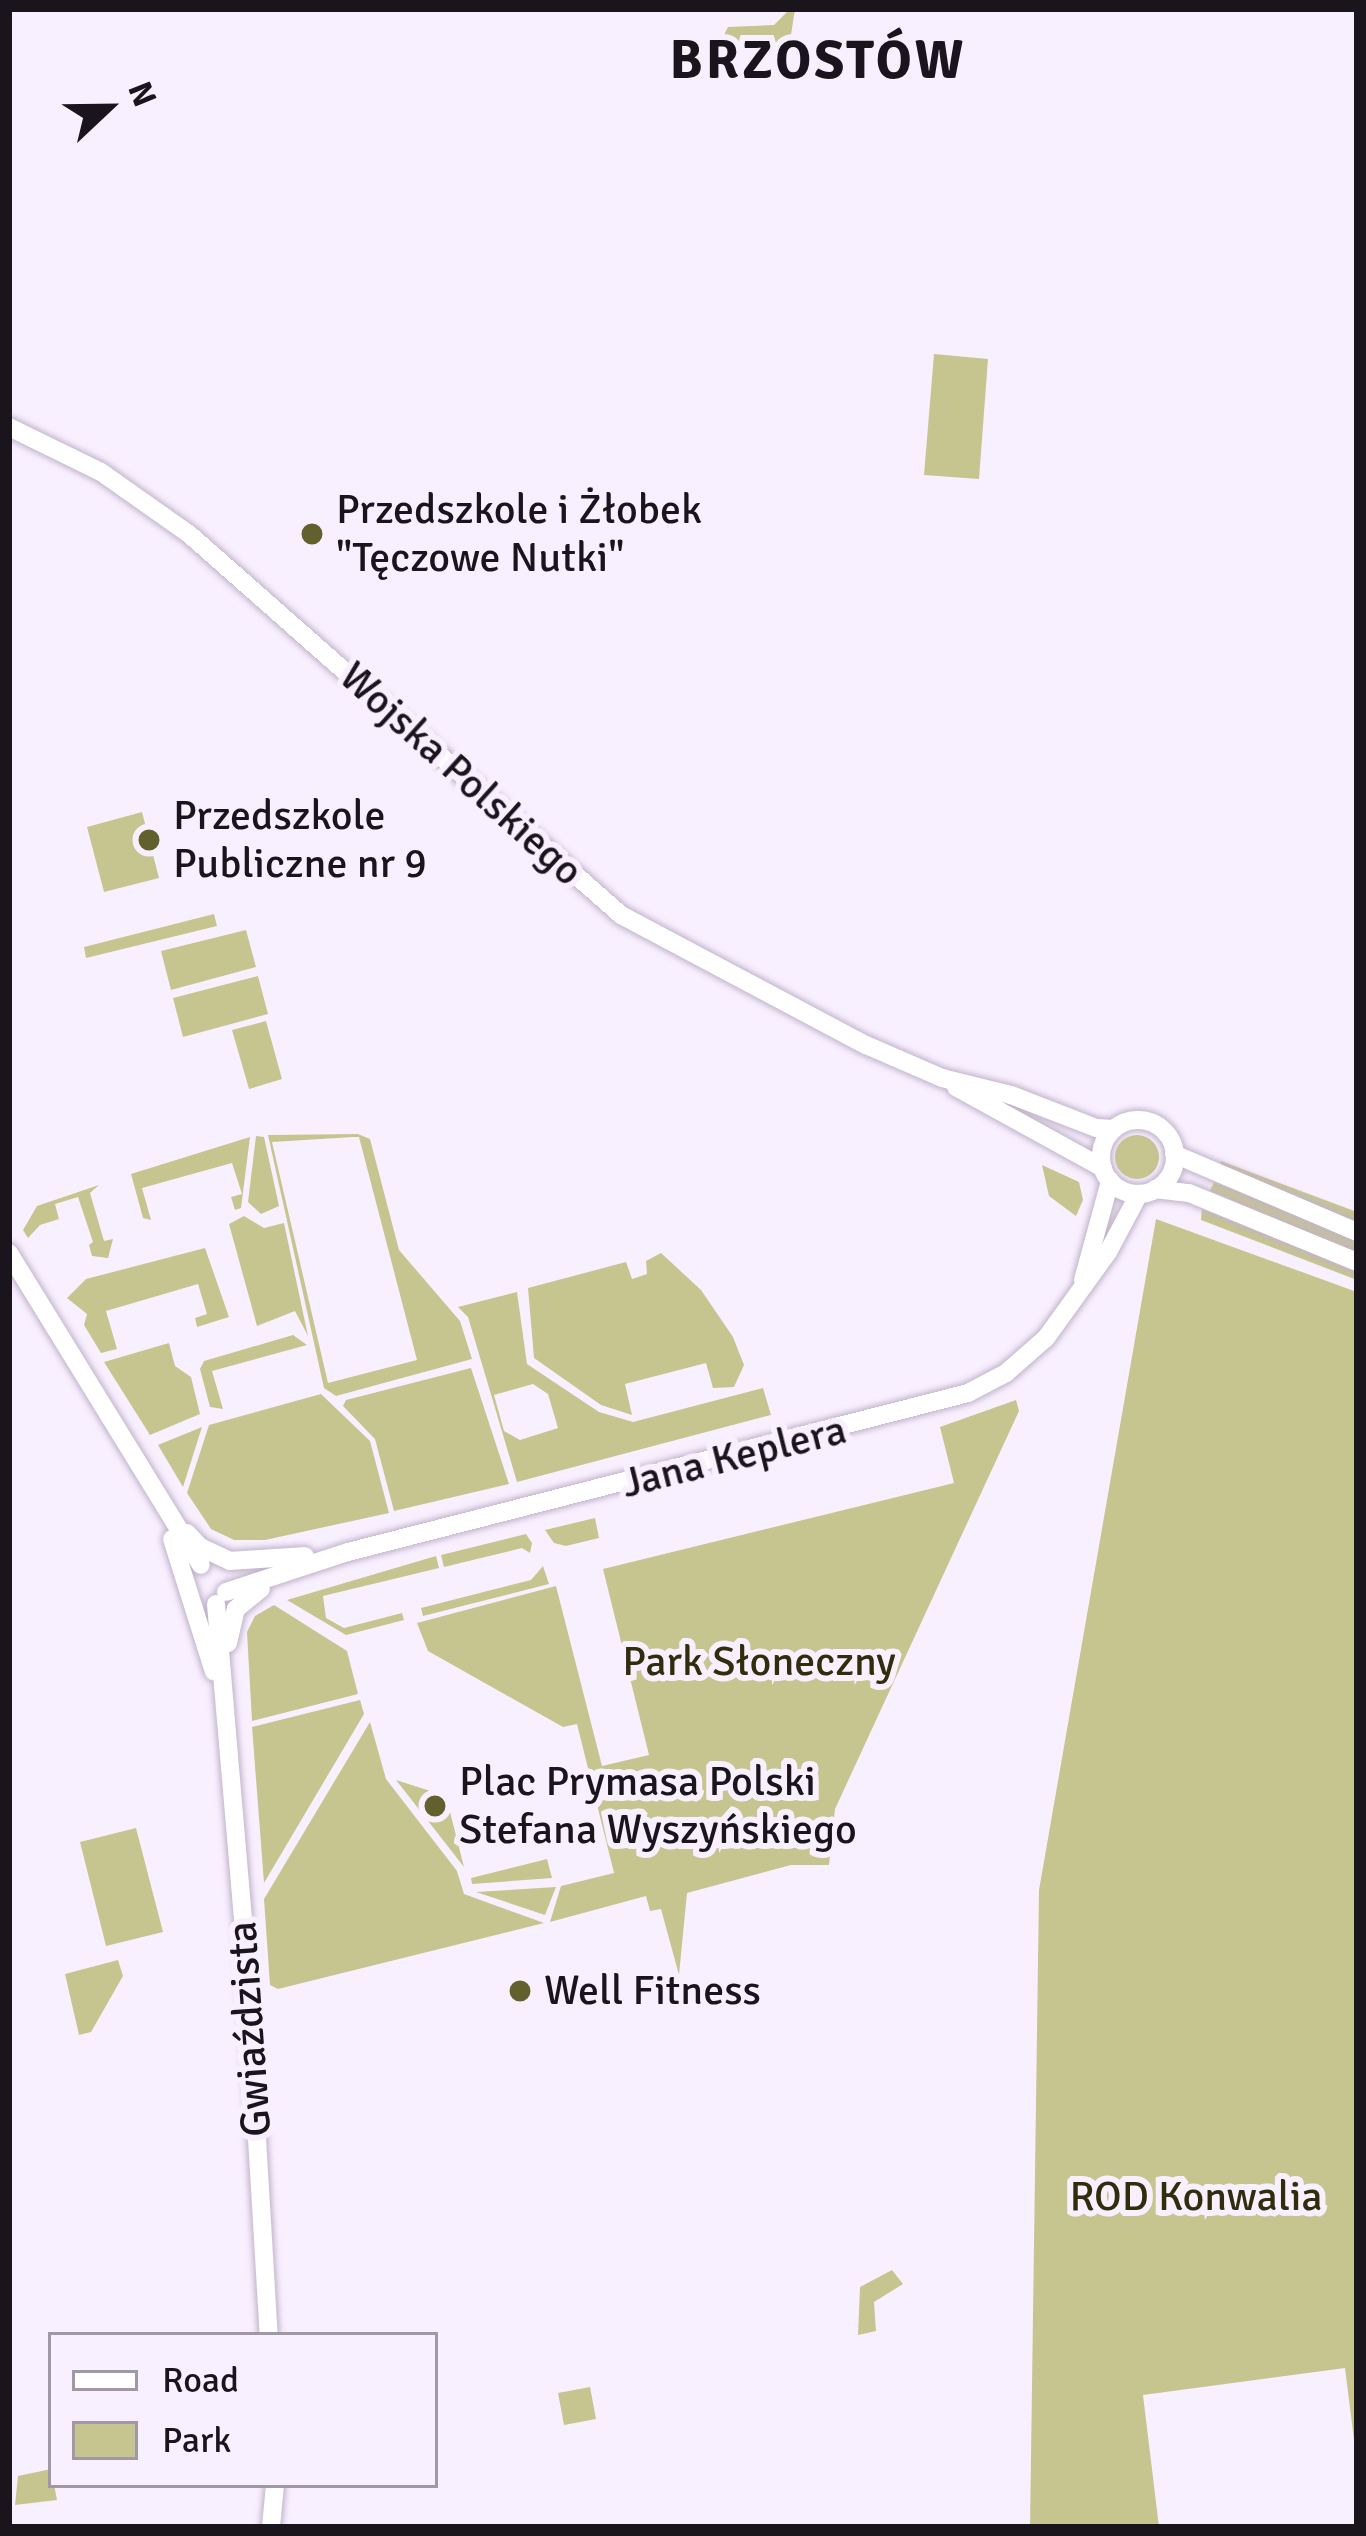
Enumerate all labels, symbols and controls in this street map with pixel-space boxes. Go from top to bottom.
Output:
district label: BRZOSTÓW [669,29,967,93]
north arrow [48,48,168,168]
text: N [119,76,165,113]
place label: Przedszkole i Żłobek "Tęczowe Nutki" [336,485,702,584]
marker: Przedszkole i Żłobek "Tęczowe Nutki" [299,521,325,547]
street label: Wojska Polskiego [329,652,593,896]
place label: Przedszkole Publiczne nr 9 [173,791,427,890]
marker: Przedszkole Publiczne nr 9 [136,827,162,853]
street label: Jana Keplera [617,1405,851,1509]
park label: Park Słoneczny [622,1637,896,1687]
place label: Plac Prymasa Polski Stefana Wyszyńskiego [459,1757,857,1856]
marker: Plac Prymasa Polski Stefana Wyszyńskiego [422,1793,448,1819]
street label: Gwiaździsta [217,1920,283,2138]
place label: Well Fitness [544,1966,761,2016]
marker: Well Fitness [507,1978,533,2004]
park label: ROD Konwalia [1069,2172,1323,2222]
legend [48,2332,438,2488]
text: Road [162,2358,239,2403]
text: Park [162,2418,231,2463]

